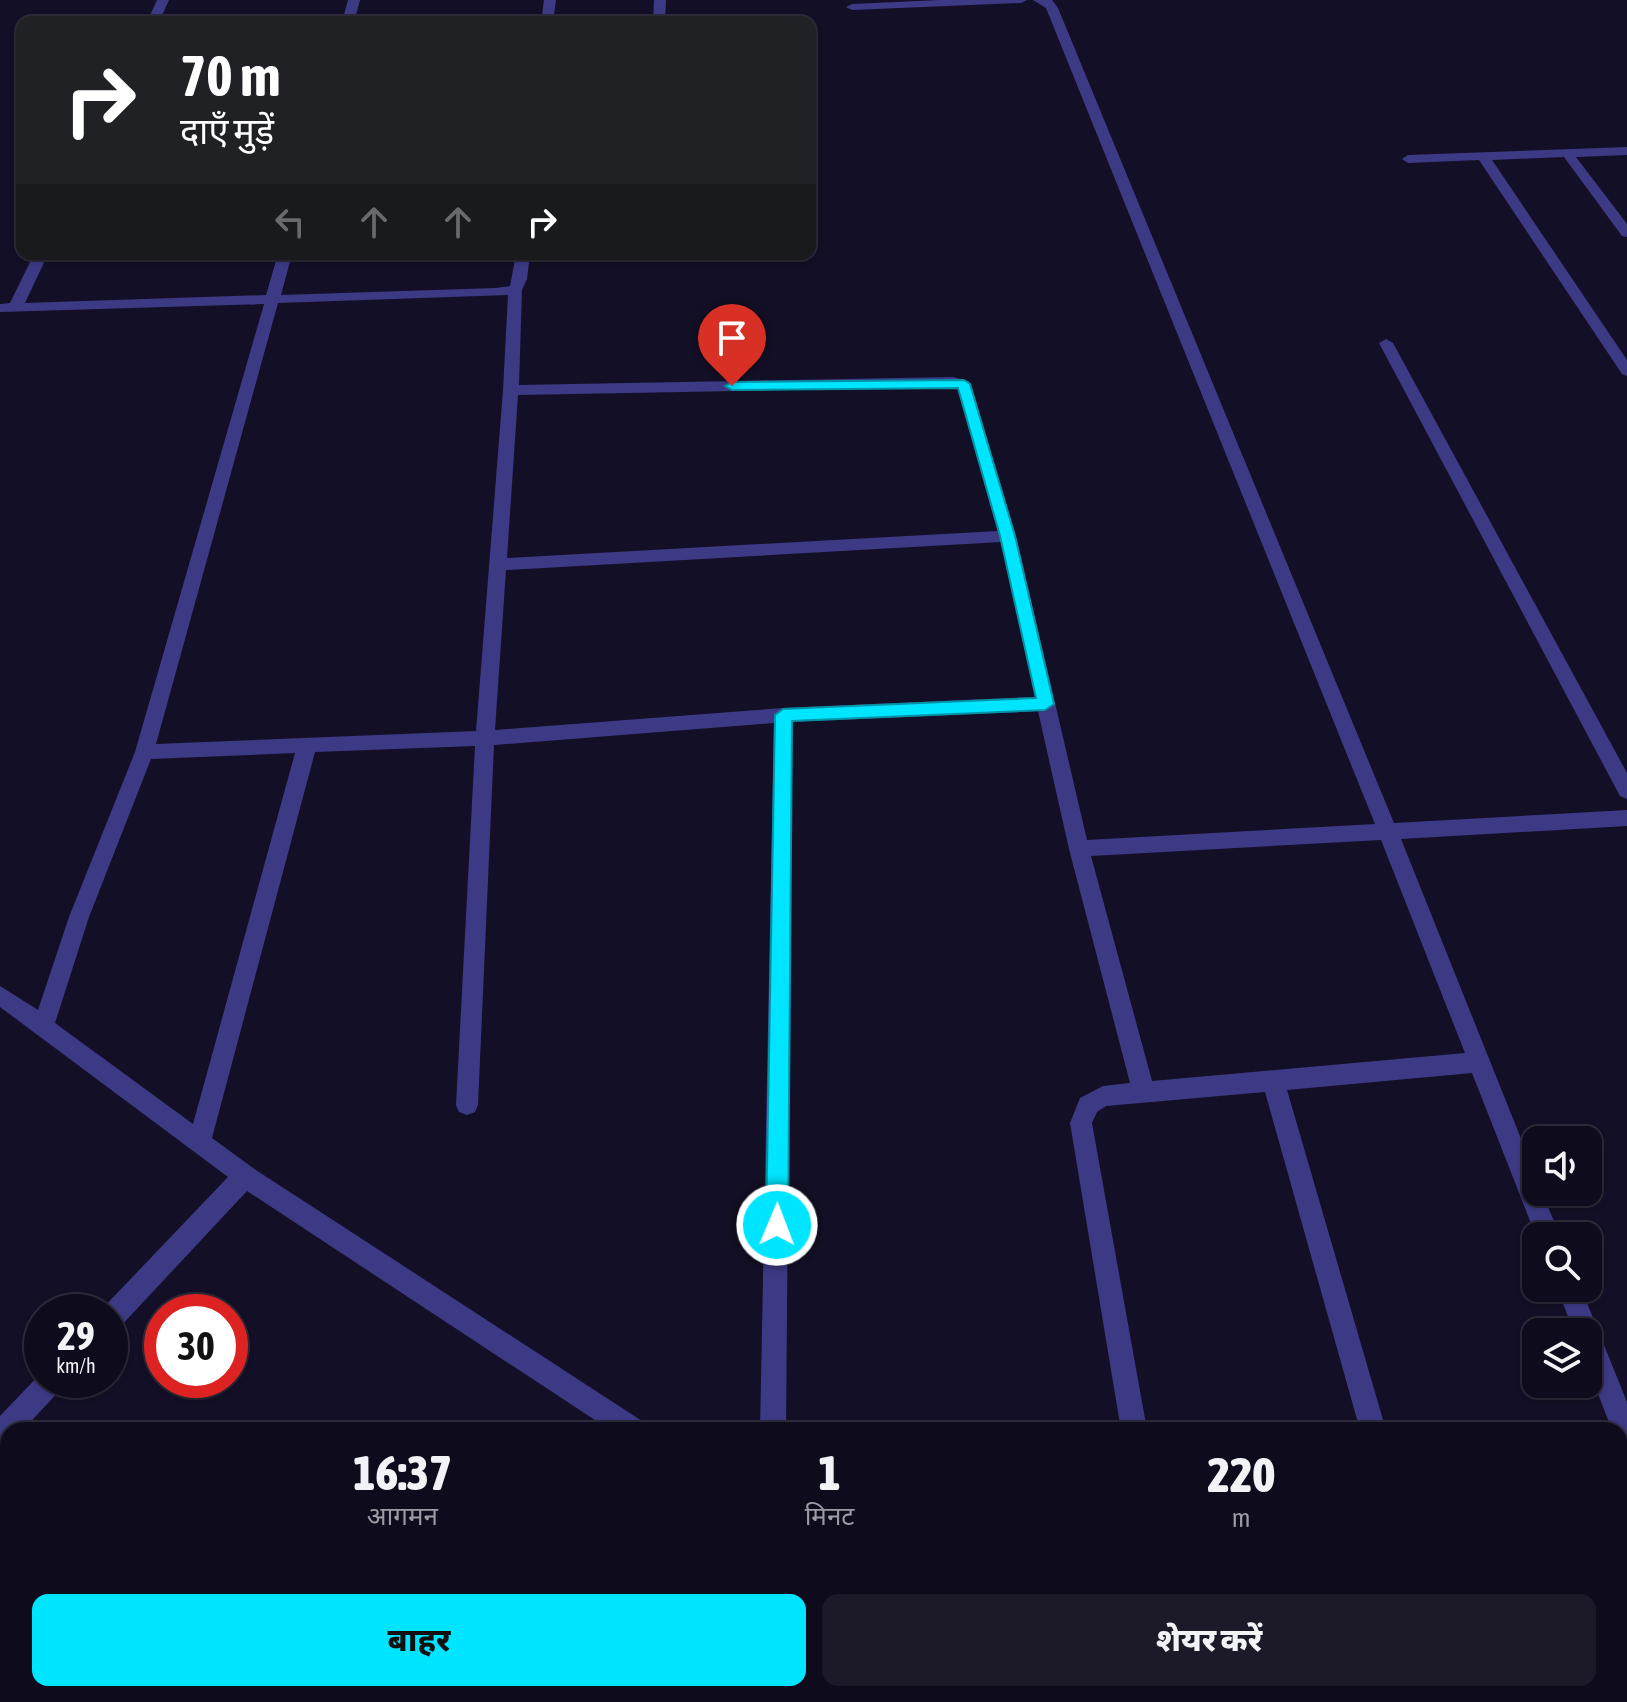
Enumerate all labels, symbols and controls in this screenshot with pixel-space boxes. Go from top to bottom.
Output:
text: 70 m [180,44,281,108]
icon: right [48,48,152,152]
text: दाएँ मुड़ें [180,110,274,152]
icon: left [268,200,312,244]
icon: ahead [352,200,396,244]
icon: ahead [436,200,480,244]
icon: right [520,200,564,244]
pin [698,304,766,386]
icon: arrive [710,316,754,360]
map controls [1522,1126,1602,1398]
button: sound [1522,1126,1602,1206]
position arrow [735,1183,819,1267]
button: search [1522,1222,1602,1302]
speed limit sign: 30 [144,1294,248,1398]
text: 29 [57,1313,95,1358]
button: layers [1522,1318,1602,1398]
text: km/h [56,1354,96,1377]
text: 16:37 [353,1445,452,1500]
text: 1 [818,1445,841,1500]
text: 220 [1207,1447,1275,1502]
text: आगमन [367,1501,438,1531]
text: मिनट [805,1501,854,1531]
text: m [1232,1503,1251,1533]
button: बाहर [32,1594,806,1686]
button: शेयर करें [822,1594,1596,1686]

